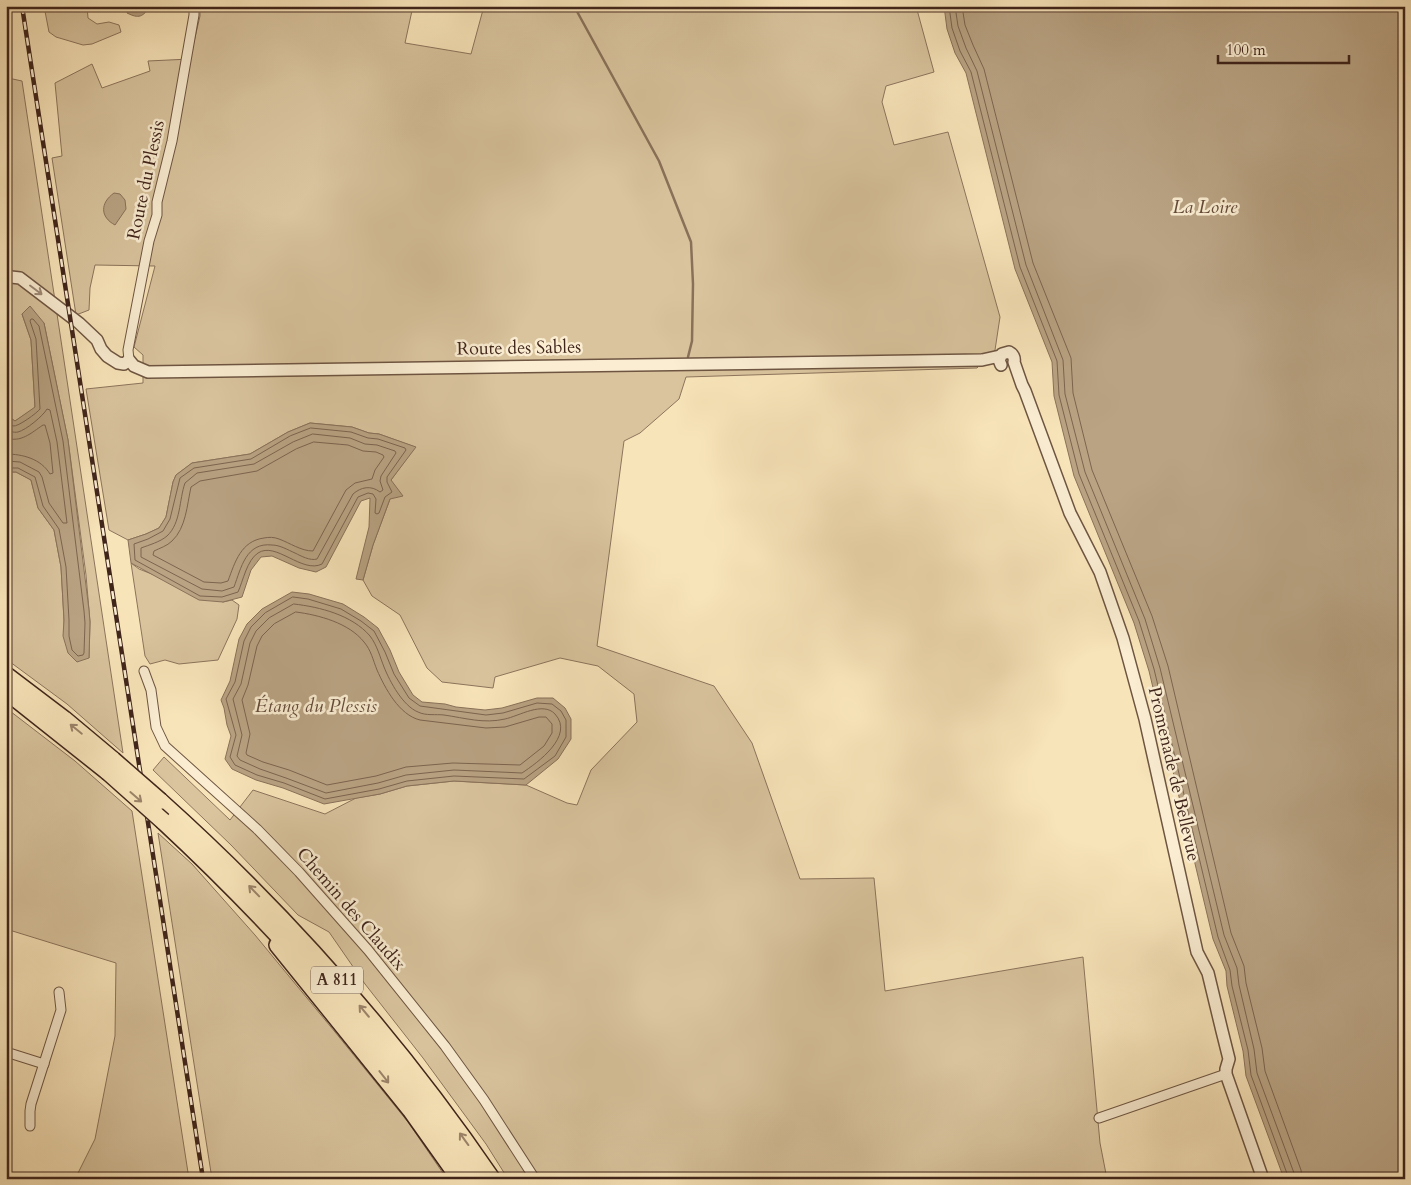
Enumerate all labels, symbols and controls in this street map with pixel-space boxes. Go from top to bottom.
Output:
scale bar [1218,32,1350,64]
text: 100 m [1226,40,1266,60]
street label: Route du Plessis [121,118,171,242]
water label: La Loire [1173,194,1238,220]
one-way arrow [29,285,42,296]
street label: Route des Sables [456,334,582,362]
street label: Promenade de Bellevue [1142,684,1206,864]
water label: Étang du Plessis [255,693,378,719]
one-way arrow [70,724,83,735]
one-way arrow [129,791,142,802]
street label: Chemin des Claudix [291,842,411,976]
one-way arrow [248,885,260,897]
road number: A 811 [311,966,363,994]
one-way arrow [358,1005,369,1018]
one-way arrow [378,1070,389,1083]
one-way arrow [459,1132,469,1146]

